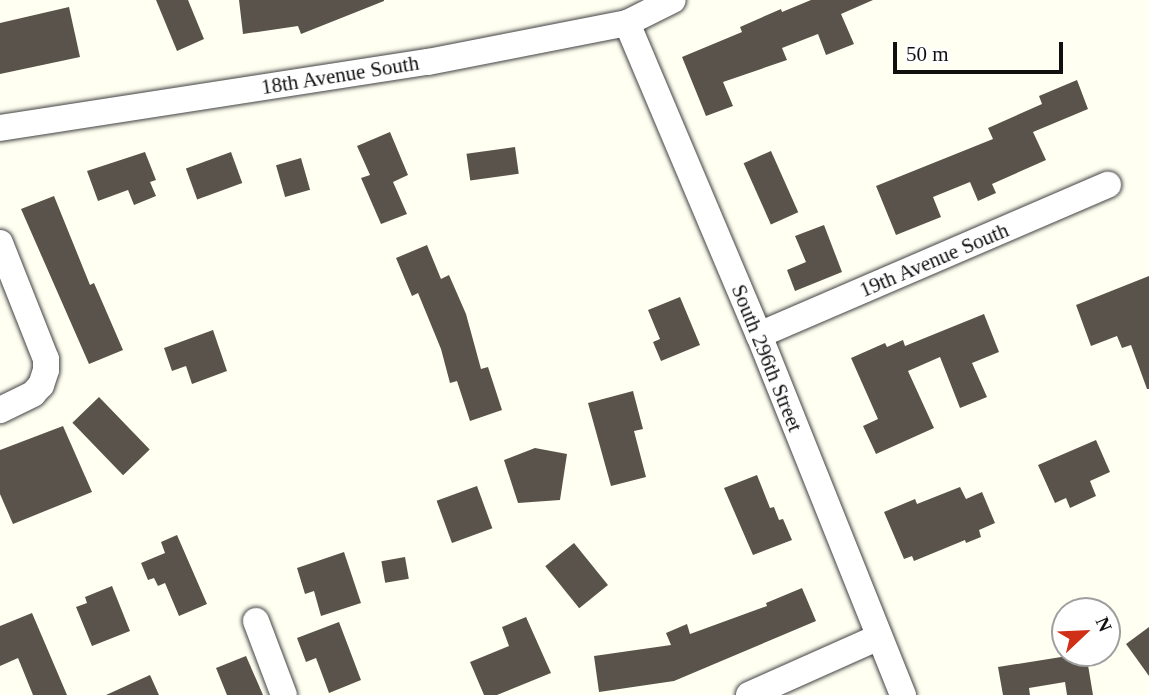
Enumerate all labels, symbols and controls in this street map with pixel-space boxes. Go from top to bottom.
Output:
scale bar [897,28,1067,72]
text: 50 m [906,42,949,66]
street label: 18th Avenue South [259,50,421,100]
street label: 19th Avenue South [855,217,1013,303]
street label: South 296th Street [726,281,808,435]
north arrow [1051,597,1121,667]
text: N [1092,614,1116,635]

